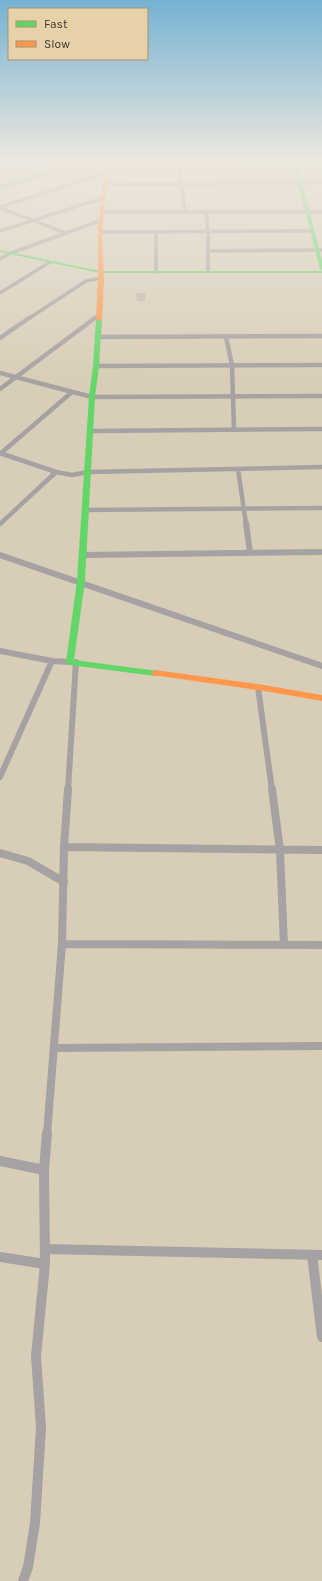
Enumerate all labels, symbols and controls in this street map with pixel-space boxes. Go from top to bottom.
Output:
legend [8,8,148,60]
text: Fast [44,17,68,31]
text: Slow [44,37,70,51]

